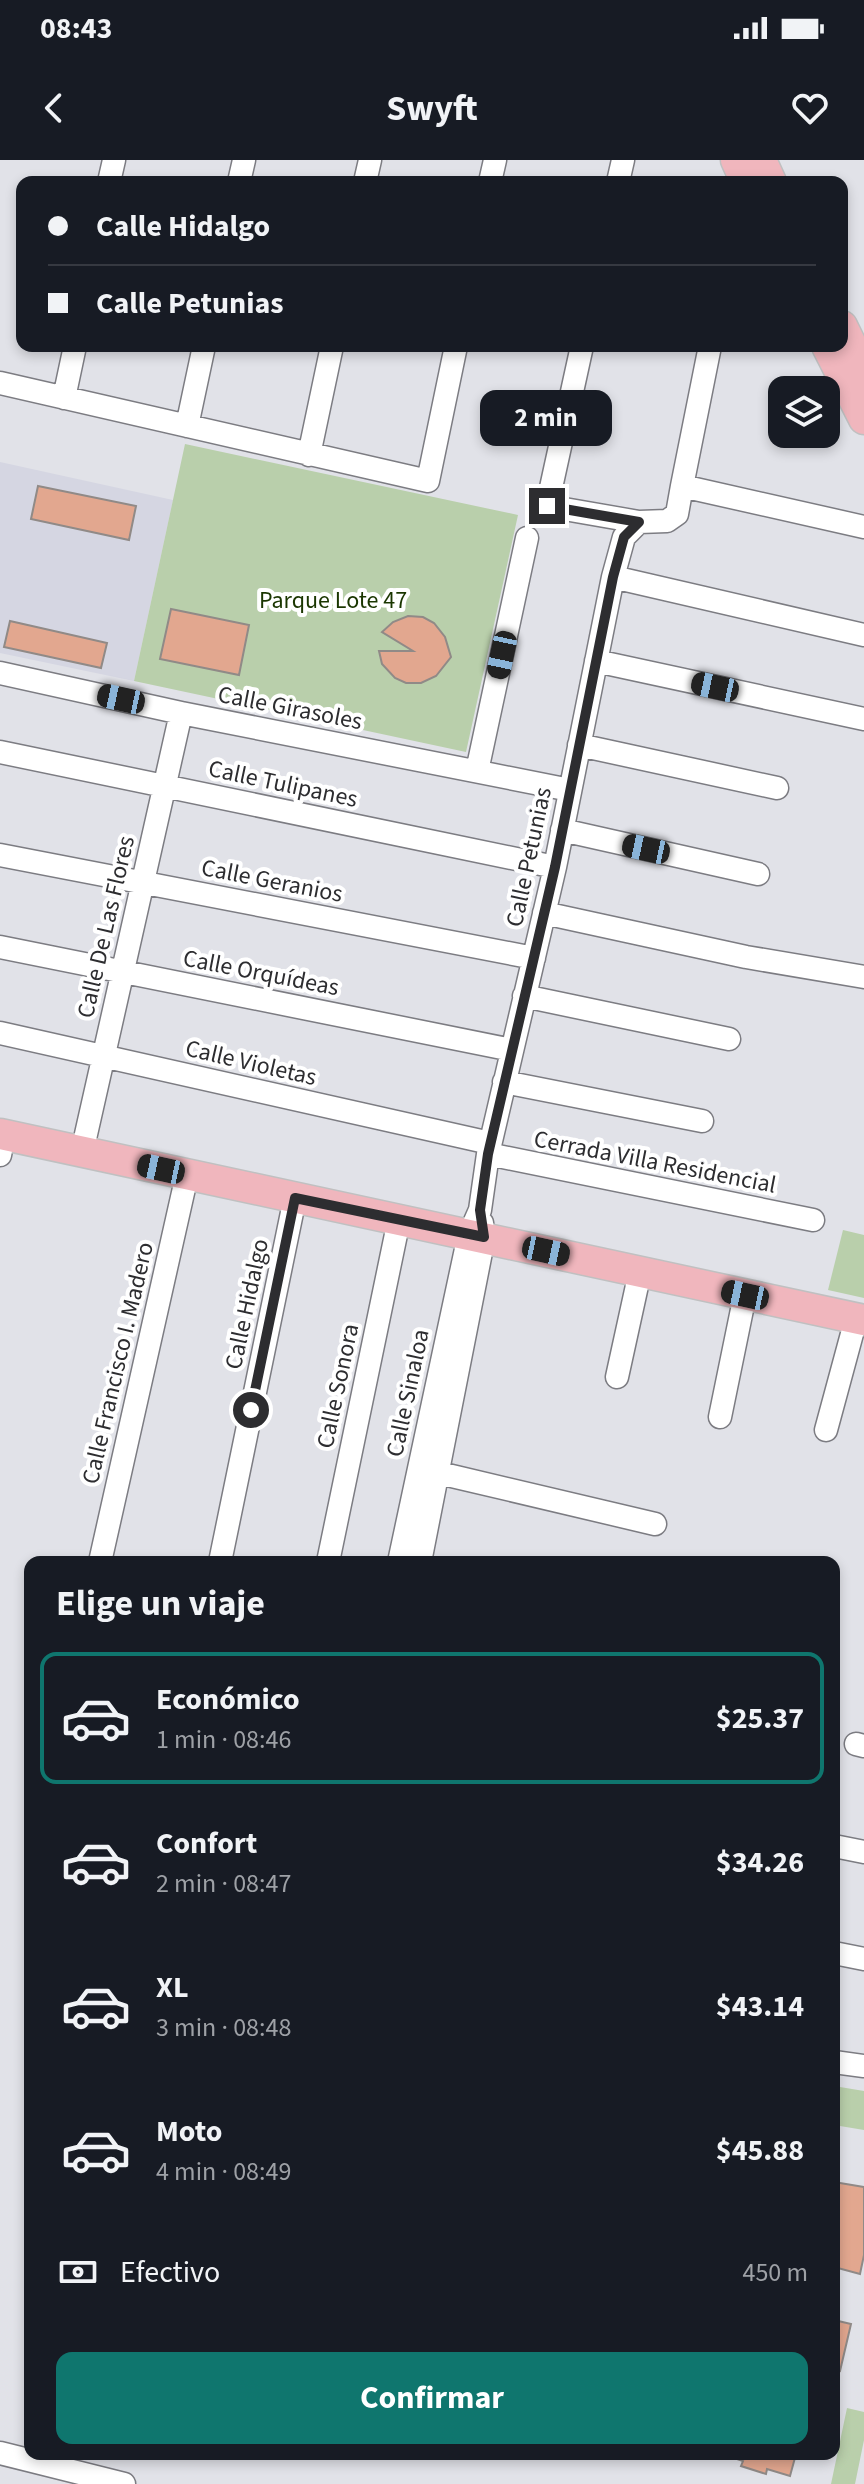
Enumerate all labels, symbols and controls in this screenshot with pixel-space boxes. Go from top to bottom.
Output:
text: 08:43 [40,7,112,50]
text: Swyft [386,83,478,134]
icon: back [32,86,76,130]
icon: heart [788,86,832,130]
text: Calle Hidalgo [96,205,270,248]
text: Calle Petunias [96,282,284,325]
map controls [768,376,840,448]
button: layers [768,376,840,448]
callout: 2 min [481,390,613,446]
text: 2 min [514,399,578,436]
route end [529,488,565,524]
park label: Parque Lote 47 [259,583,407,618]
car [485,629,519,681]
car [689,670,741,704]
street label: Calle Girasoles [215,677,365,739]
car [95,682,147,716]
street label: Calle Tulipanes [205,751,361,817]
street label: Calle Petunias [497,784,561,930]
car [620,832,672,866]
street label: Calle De Las Flores [68,833,144,1021]
street label: Calle Geranios [198,850,346,912]
street label: Calle Orquídeas [180,941,342,1005]
street label: Calle Violetas [182,1031,320,1095]
street label: Cerrada Villa Residencial [531,1121,779,1203]
car [135,1152,187,1186]
car [520,1234,572,1268]
street label: Calle Hidalgo [216,1236,278,1372]
street label: Calle Francisco I. Madero [73,1239,163,1487]
car [719,1278,771,1312]
street label: Calle Sonora [308,1320,368,1452]
street label: Calle Sinaloa [377,1326,439,1460]
route start [233,1392,269,1428]
text: Elige un viaje [56,1578,265,1629]
text: Económico [156,1678,300,1721]
icon: car [60,1682,132,1754]
text: $25.37 [716,1697,804,1740]
text: 1 min · 08:46 [156,1721,291,1758]
text: Confort [156,1822,257,1865]
icon: car [60,1826,132,1898]
text: $34.26 [716,1841,804,1884]
text: 2 min · 08:47 [156,1865,291,1902]
text: XL [156,1966,189,2009]
icon: car [60,1970,132,2042]
text: $43.14 [716,1985,804,2028]
text: 3 min · 08:48 [156,2009,291,2046]
text: Moto [156,2110,222,2153]
icon: car [60,2114,132,2186]
text: $45.88 [716,2129,804,2172]
text: 4 min · 08:49 [156,2153,291,2190]
icon: cash [56,2250,100,2294]
text: Efectivo [120,2251,220,2294]
text: 450 m [742,2254,808,2291]
button: Confirmar [56,2352,808,2444]

